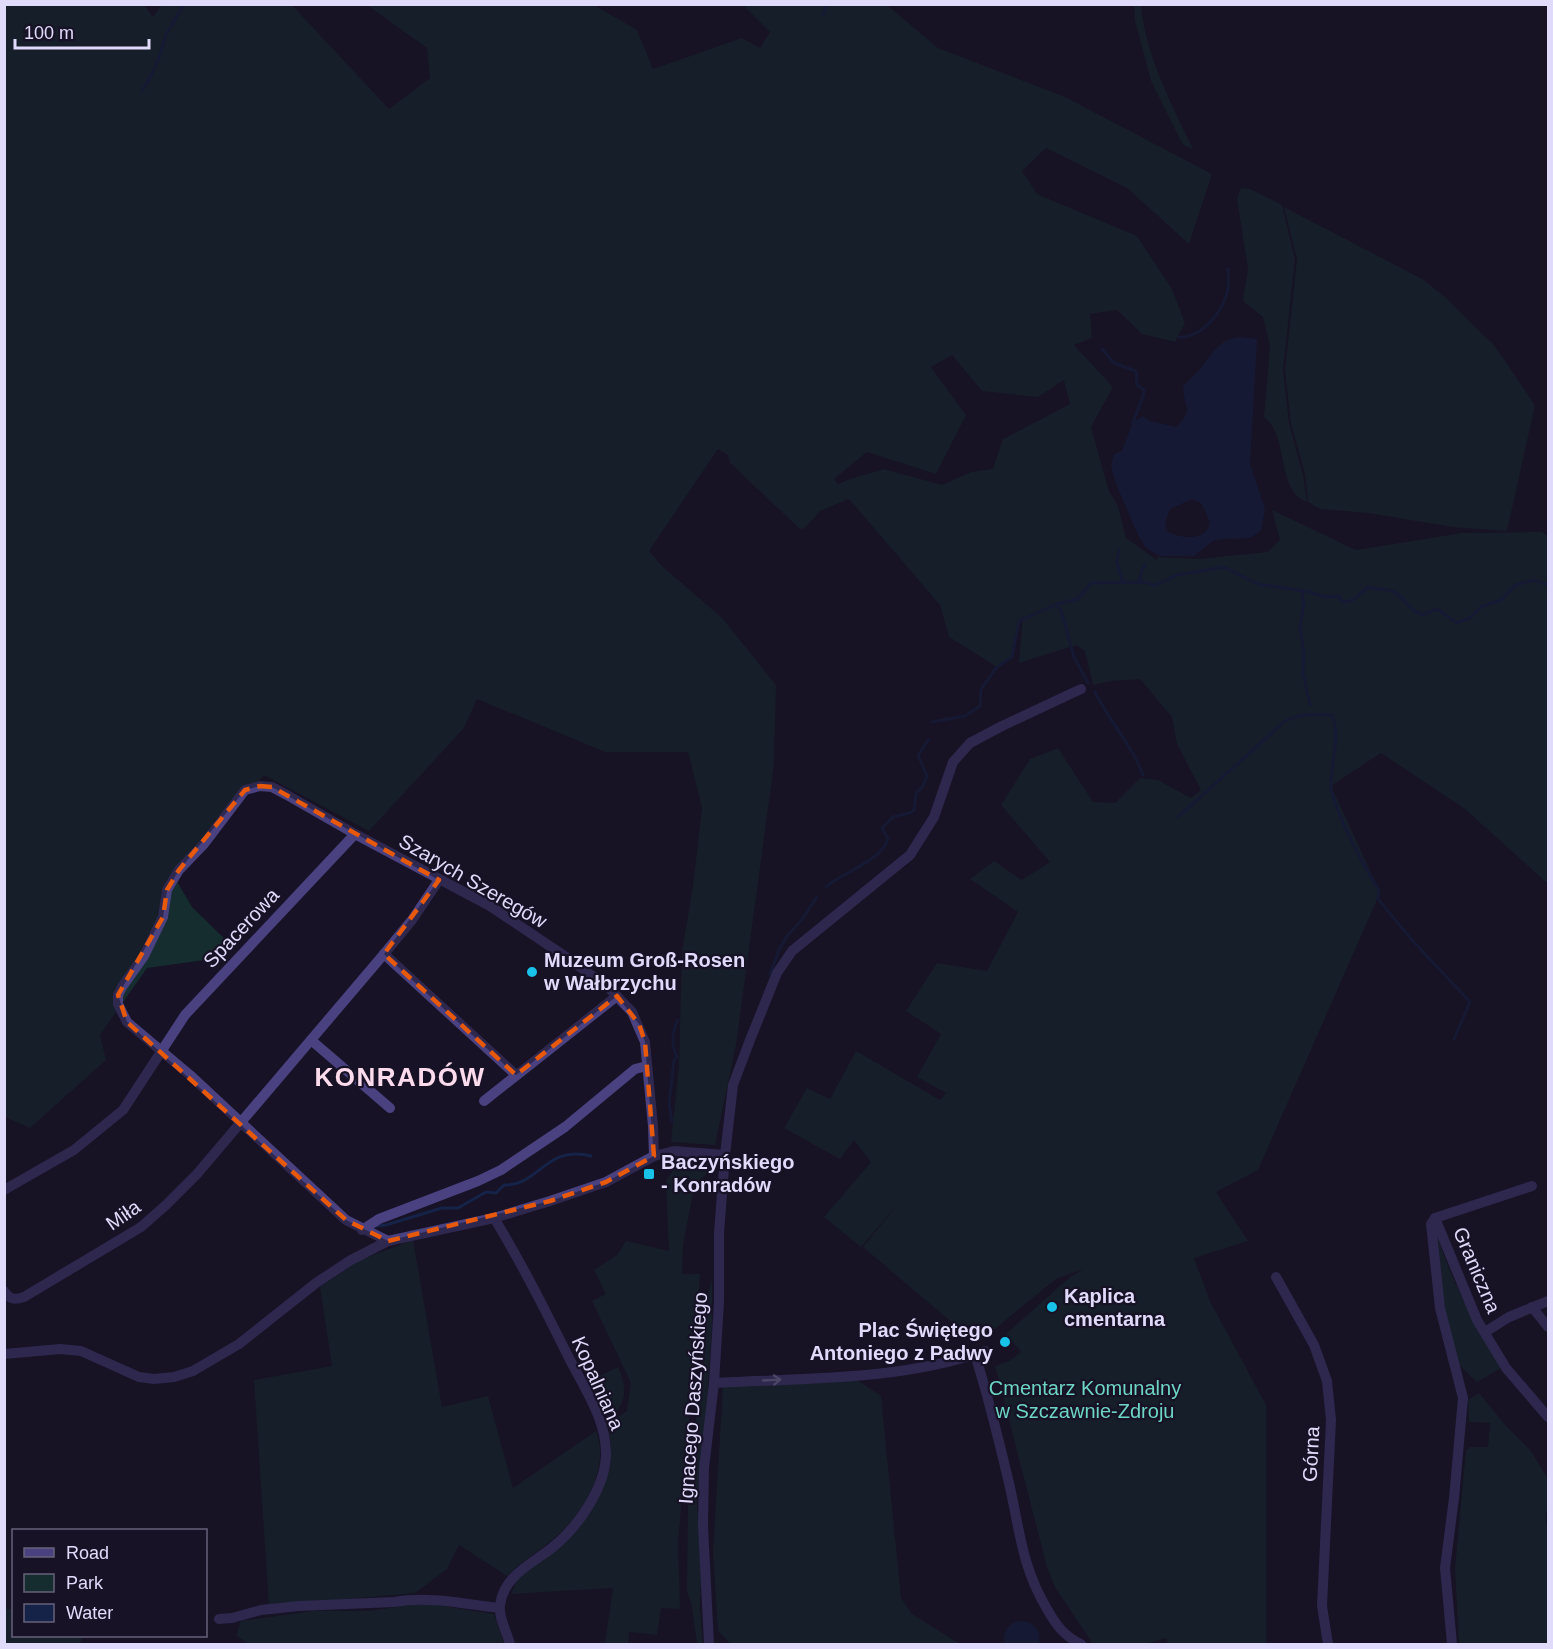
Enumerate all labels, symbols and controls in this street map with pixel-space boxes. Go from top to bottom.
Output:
scale bar [15,12,148,50]
text: 100 m [24,23,74,43]
street label: Szarych Szeregów [395,830,551,932]
street label: Spacerowa [199,883,284,972]
place label: Muzeum Groß-Rosen w Wałbrzychu [543,949,745,994]
marker: Muzeum Groß-Rosen w Wałbrzychu [525,965,539,979]
district label: KONRADÓW [315,1062,485,1092]
place label: Baczyńskiego - Konradów [661,1151,794,1196]
marker: Baczyńskiego - Konradów [642,1167,656,1181]
street label: Miła [102,1195,145,1235]
street label: Graniczna [1449,1224,1505,1317]
place label: Kaplica cmentarna [1064,1285,1166,1330]
street label: Ignacego Daszyńskiego [675,1291,711,1505]
marker: Kaplica cmentarna [1045,1300,1059,1314]
place label: Plac Świętego Antoniego z Padwy [810,1318,994,1364]
street label: Kopalniana [568,1333,629,1434]
marker: Plac Świętego Antoniego z Padwy [998,1335,1012,1349]
one-way arrow [762,1375,782,1386]
park label: Cmentarz Komunalny w Szczawnie-Zdroju [989,1377,1181,1422]
street label: Górna [1299,1425,1323,1482]
legend [12,1529,207,1637]
text: Road [66,1543,109,1563]
text: Park [66,1573,104,1593]
text: Water [66,1603,113,1623]

